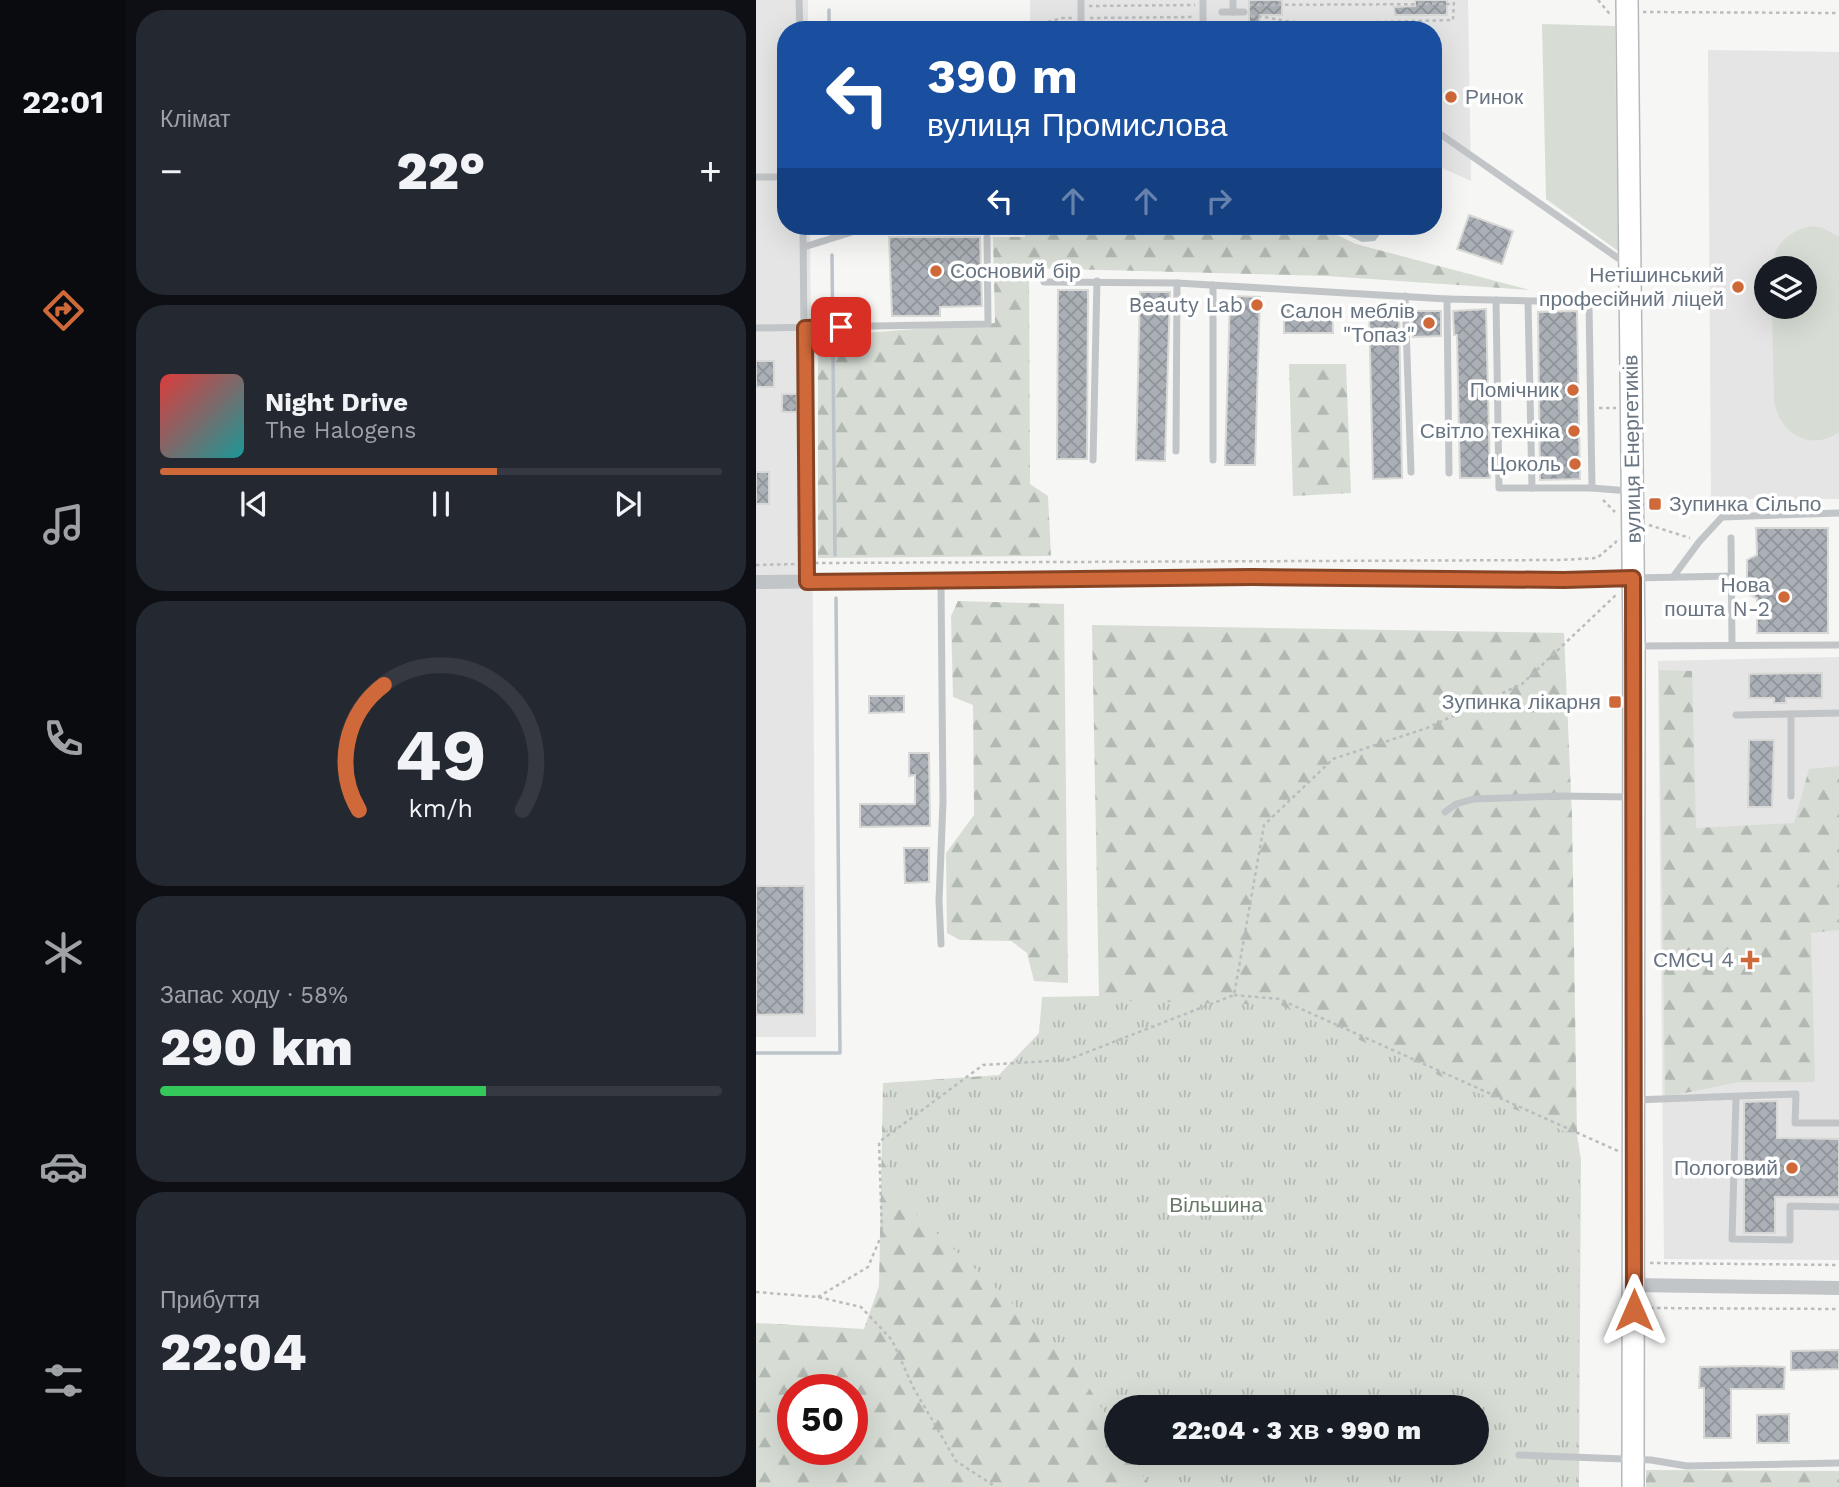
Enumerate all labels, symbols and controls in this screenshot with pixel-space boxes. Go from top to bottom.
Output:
text: 390 m [927,47,1078,105]
icon: left [812,49,903,140]
text: 22:01 [22,83,104,121]
place label: Ринок [1465,84,1524,109]
marker: Ринок [1443,89,1459,105]
text: Клімат [160,106,231,133]
text: вулиця Промислова [927,106,1227,144]
text: 22° [397,141,485,202]
text: − [160,149,183,193]
text: + [699,149,722,193]
icon: left [981,182,1019,220]
icon: ahead [1054,182,1092,220]
icon: ahead [1127,182,1165,220]
icon: right [1200,182,1238,220]
map controls [1754,256,1817,319]
button: layers [1754,256,1817,319]
place label: Сосновий бір [950,258,1081,283]
place label: Нетішинський професійний ліцей [1539,262,1724,311]
marker: Сосновий бір [928,263,944,279]
marker: Нетішинський професійний ліцей [1730,279,1746,295]
icon: directions [39,286,88,335]
place label: Beauty Lab [1128,292,1243,317]
pin [811,297,871,357]
marker: Beauty Lab [1249,297,1265,313]
place label: Салон меблів "Топаз" [1280,298,1415,347]
icon: arrive [822,308,860,346]
marker: Салон меблів "Топаз" [1421,315,1437,331]
street label: вулиця Енергетиків [1617,354,1646,544]
place label: Помічник [1470,377,1560,402]
marker: Помічник [1565,382,1581,398]
text: Night Drive [265,387,408,417]
text: The Halogens [265,417,416,444]
place label: Світло техніка [1420,418,1560,443]
marker: Світло техніка [1566,423,1582,439]
place label: Цоколь [1490,451,1561,476]
marker: Цоколь [1567,456,1583,472]
icon: previous [235,485,273,523]
icon: pause [422,485,460,523]
icon: next [609,485,647,523]
place label: Зупинка Сільпо [1669,491,1821,516]
marker: Зупинка Сільпо [1647,496,1663,512]
icon: music [39,500,88,549]
place label: Нова пошта N-2 [1664,572,1770,621]
marker: Нова пошта N-2 [1776,589,1792,605]
place label: Зупинка лікарня [1442,689,1601,714]
marker: Зупинка лікарня [1607,694,1623,710]
text: 49 [395,712,487,798]
icon: phone [39,714,88,763]
text: km/h [409,793,473,822]
icon: climate [39,928,88,977]
place label: СМСЧ 4 [1653,947,1734,972]
marker: СМСЧ 4 [1740,950,1760,970]
text: Запас ходу · 58% [160,982,348,1009]
text: 290 km [160,1017,353,1078]
icon: car [39,1142,88,1191]
place label: Пологовий [1674,1155,1778,1180]
marker: Пологовий [1784,1160,1800,1176]
park label: Вільшина [1169,1192,1263,1217]
position arrow [1597,1273,1671,1347]
text: Прибуття [160,1287,260,1314]
text: 22:04 [160,1322,306,1383]
icon: filters [39,1356,88,1405]
speed limit sign: 50 [777,1374,868,1465]
text: 22:04 · 3 хв · 990 m [1172,1415,1421,1445]

